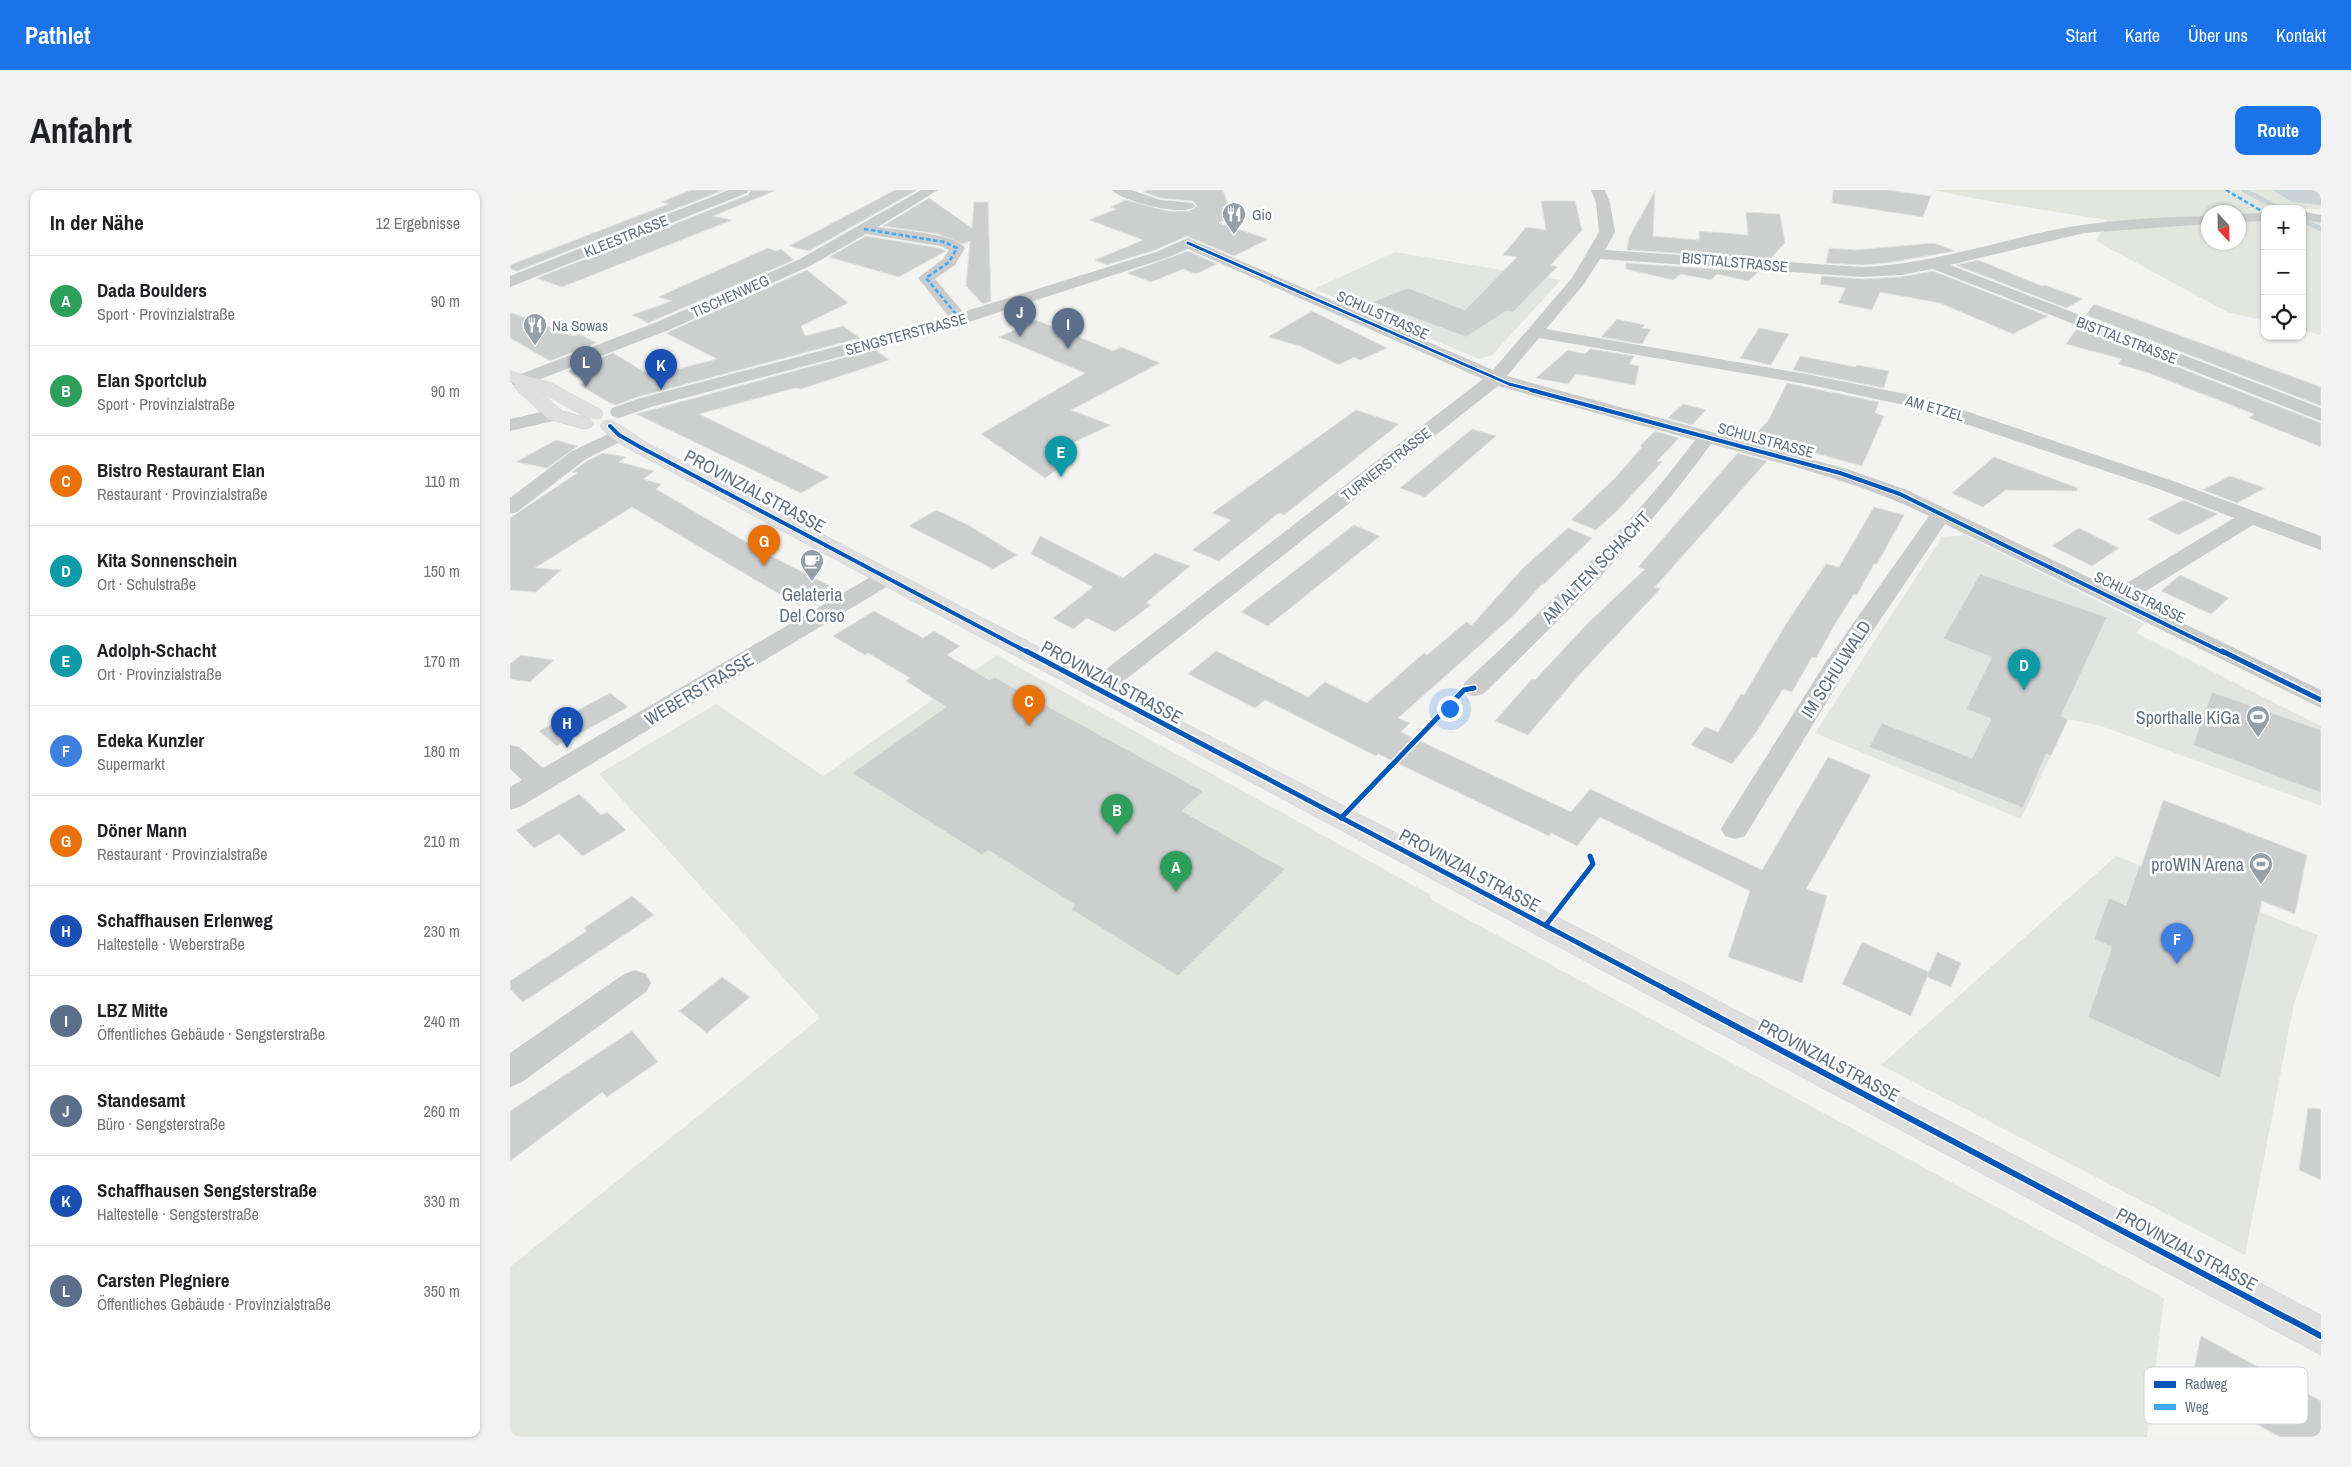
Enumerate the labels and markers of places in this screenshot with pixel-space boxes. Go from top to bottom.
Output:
restaurant icon: Gio [1221,201,1247,235]
place label: Gio [1252,204,1272,225]
pin: J [1004,296,1036,337]
pin: I [1052,308,1084,349]
restaurant icon: Na Sowas [522,312,548,346]
place label: Na Sowas [552,315,608,336]
pin: L [570,346,602,387]
pin: K [645,349,677,390]
pin: E [1045,436,1077,477]
pin: G [748,525,780,566]
cafe icon: Gelateria Del Corso [799,548,825,582]
place label: Gelateria Del Corso [779,582,845,628]
pin: D [2008,649,2040,690]
pin: C [1013,685,1045,726]
sports icon: Sporthalle KiGa [2245,704,2271,738]
place label: Sporthalle KiGa [2136,705,2240,730]
pin: H [551,707,583,748]
pin: B [1101,794,1133,835]
pin: A [1160,851,1192,892]
sports icon: proWIN Arena [2248,851,2274,885]
place label: proWIN Arena [2151,852,2244,877]
pin: F [2161,923,2193,964]

